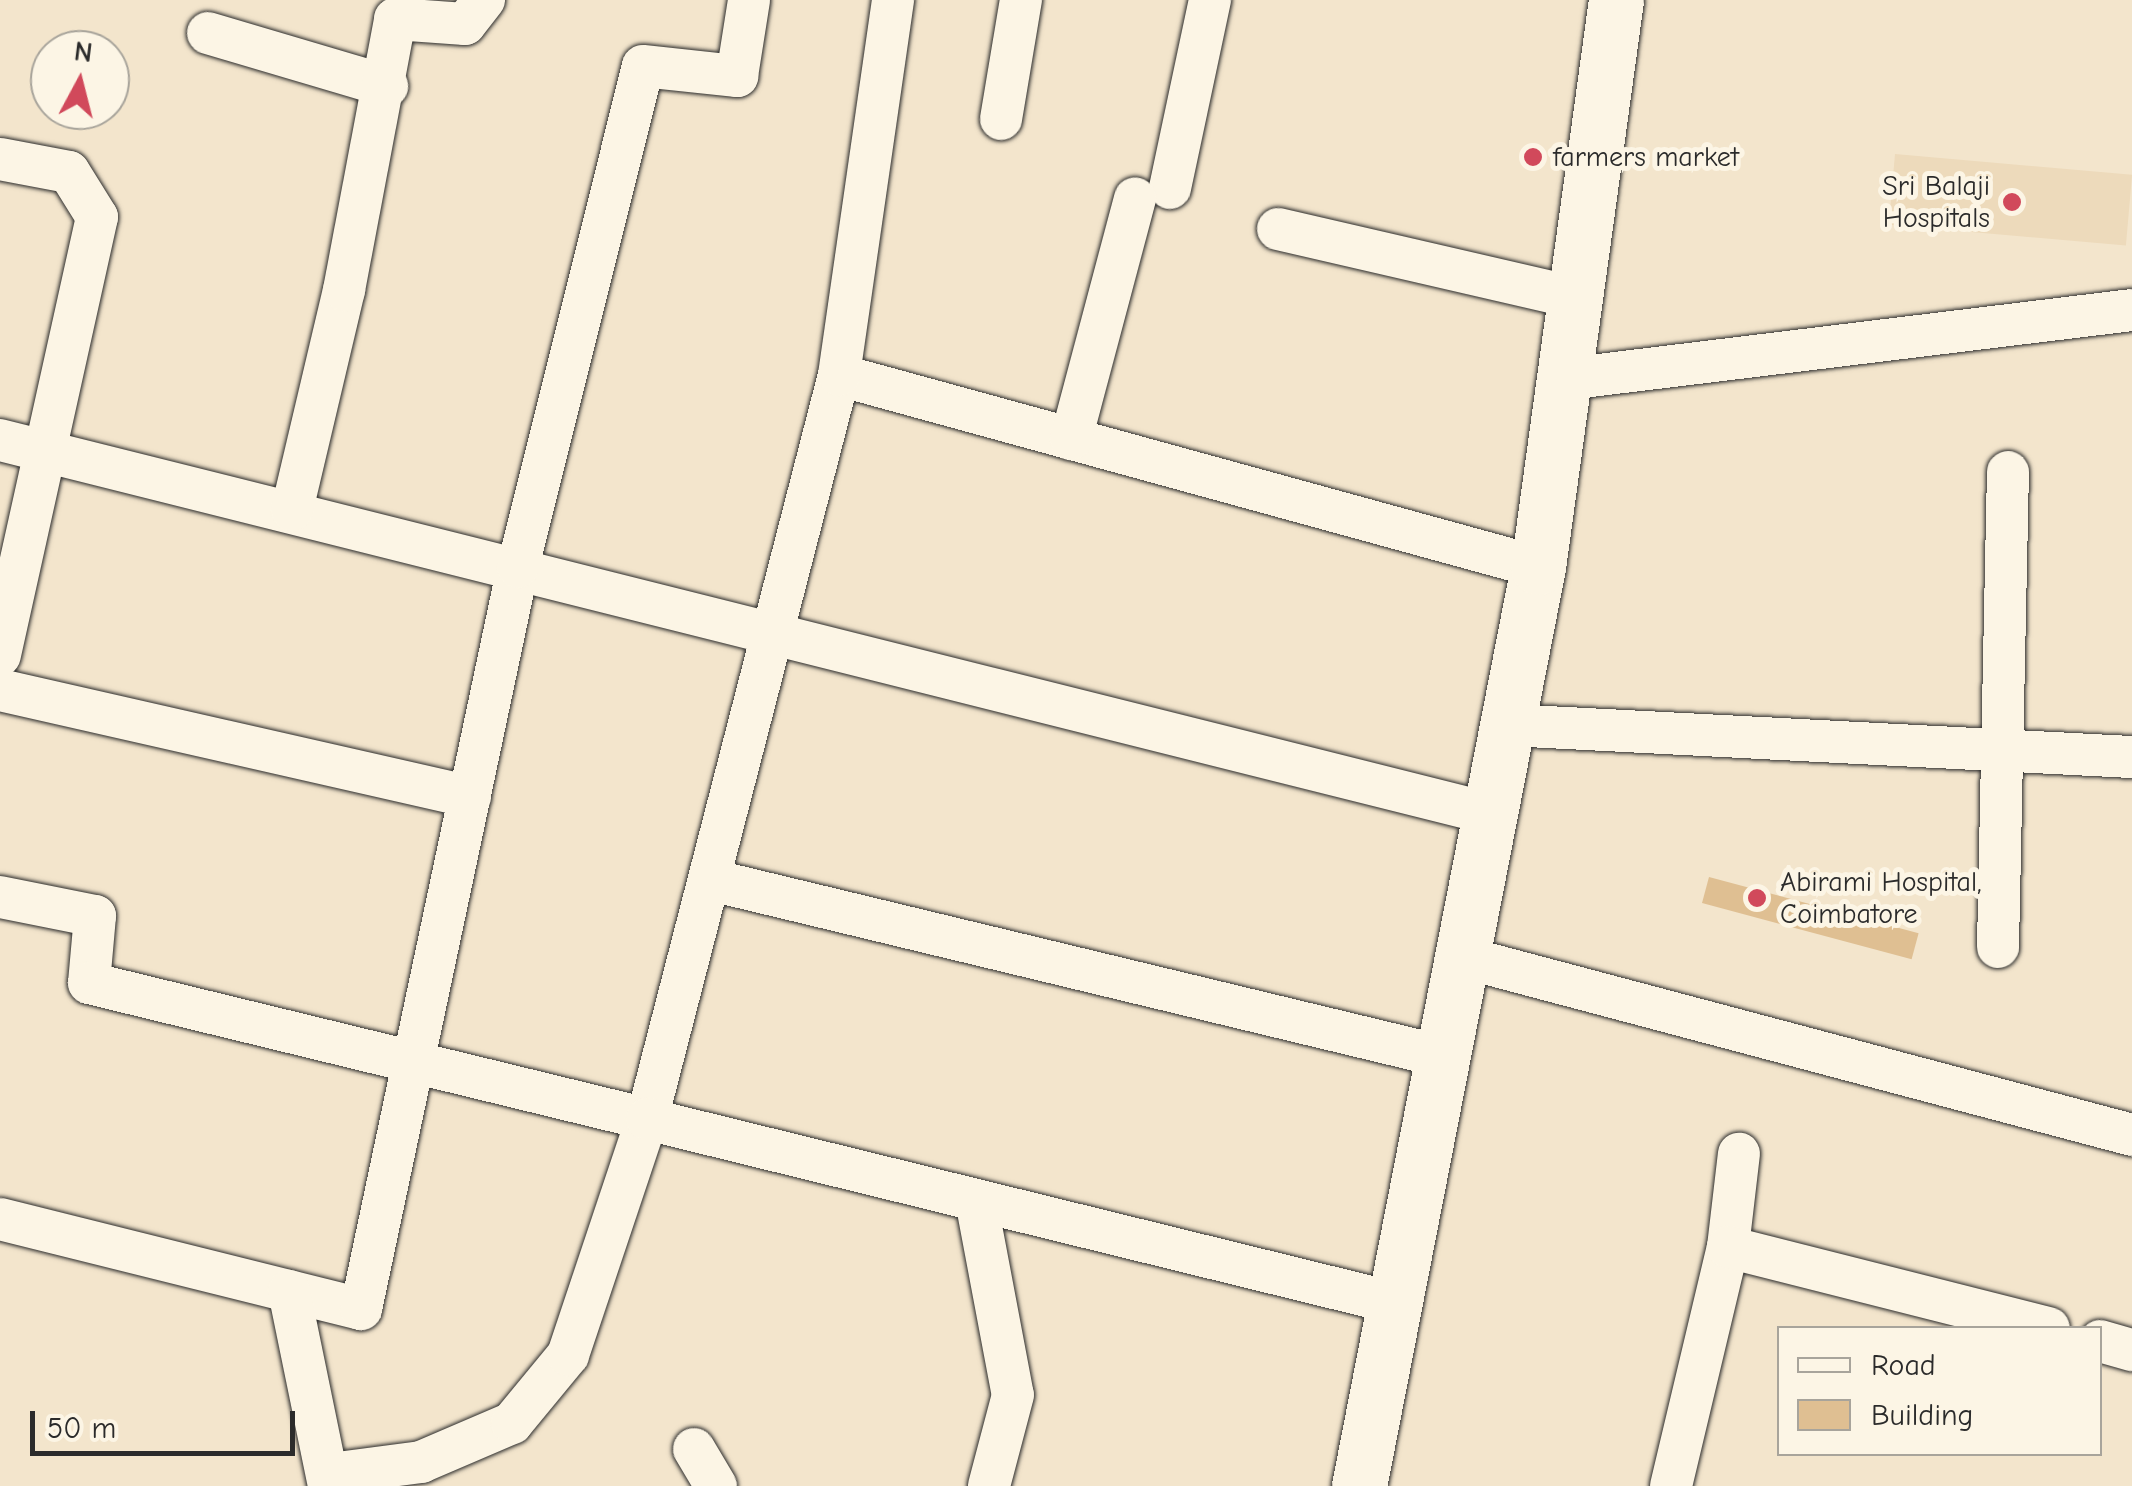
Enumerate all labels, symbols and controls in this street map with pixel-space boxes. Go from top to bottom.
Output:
north arrow [30,30,130,130]
text: N [72,35,94,69]
place label: farmers market [1553,140,1739,174]
marker: farmers market [1522,146,1544,168]
place label: Sri Balaji Hospitals [1882,169,1990,235]
marker: Sri Balaji Hospitals [1999,189,2025,215]
place label: Abirami Hospital, Coimbatore [1780,865,1982,931]
marker: Abirami Hospital, Coimbatore [1744,885,1770,911]
legend [1777,1326,2102,1456]
text: Road [1871,1348,1936,1383]
scale bar [35,1391,300,1453]
text: Building [1871,1398,1974,1433]
text: 50 m [47,1411,116,1446]

